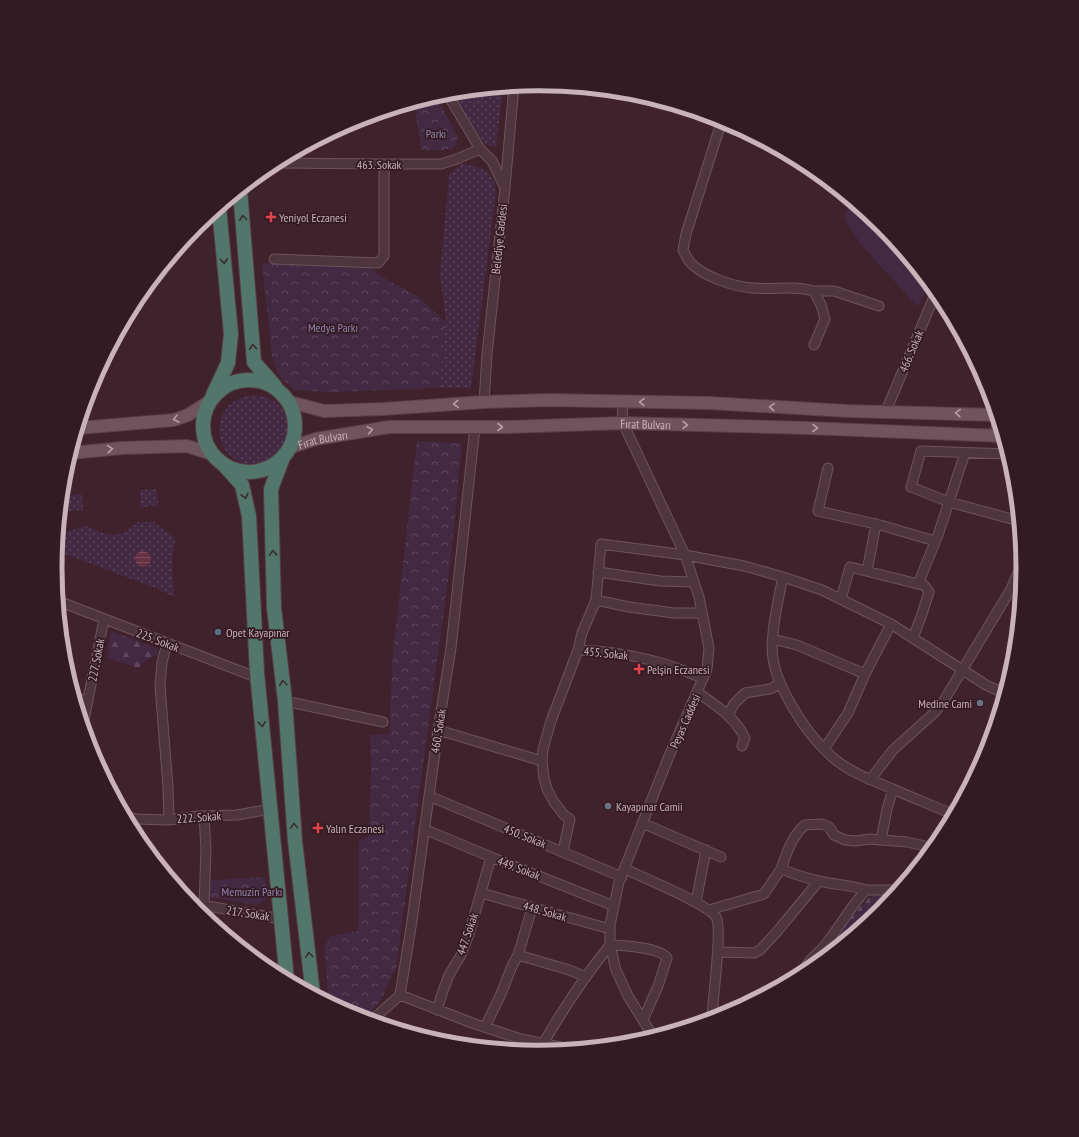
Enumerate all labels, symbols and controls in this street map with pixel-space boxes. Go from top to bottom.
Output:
park label: Parkı [426,126,446,141]
street label: 463. Sokak [357,157,402,172]
street label: Belediye Caddesi [488,203,510,275]
place label: Yeniyol Eczanesi [279,210,347,225]
marker: Yeniyol Eczanesi [266,212,276,222]
one-way arrow [238,215,247,221]
one-way arrow [219,258,228,264]
park label: Medya Parkı [308,320,358,335]
street label: 466. Sokak [895,327,927,374]
one-way arrow [248,344,257,350]
one-way arrow [639,398,645,406]
one-way arrow [453,399,459,408]
one-way arrow [769,402,775,411]
one-way arrow [955,409,961,418]
one-way arrow [172,414,179,422]
street label: Fırat Bulvarı [620,415,671,432]
one-way arrow [682,421,688,429]
one-way arrow [497,423,503,431]
one-way arrow [812,424,818,433]
street label: Fırat Bulvarı [296,426,349,452]
one-way arrow [367,426,373,435]
one-way arrow [107,445,113,454]
one-way arrow [240,493,248,500]
one-way arrow [269,550,277,556]
street label: 225. Sokak [135,625,182,655]
place label: Opet Kayapınar [226,625,290,640]
marker: Opet Kayapınar [213,627,223,637]
street label: 227. Sokak [84,637,108,683]
street label: 455. Sokak [583,643,629,663]
place label: Pelşin Eczanesi [647,662,710,677]
marker: Pelşin Eczanesi [634,664,644,674]
one-way arrow [279,680,288,686]
street label: Peyas Caddesi [666,692,704,750]
place label: Medine Cami [918,696,972,711]
marker: Medine Cami [975,698,985,708]
street label: 460. Sokak [427,708,449,754]
one-way arrow [257,721,266,727]
place label: Kayapınar Camii [616,799,683,814]
marker: Kayapınar Camii [603,801,613,811]
street label: 222. Sokak [176,808,222,826]
place label: Yalın Eczanesi [326,821,384,836]
street label: 450. Sokak [502,821,549,851]
one-way arrow [290,823,299,829]
marker: Yalın Eczanesi [313,823,323,833]
street label: 449. Sokak [496,853,543,883]
park label: Memuzin Parkı [222,884,282,899]
street label: 448. Sokak [522,898,569,924]
street label: 217. Sokak [225,902,271,924]
street label: 447. Sokak [453,911,481,957]
one-way arrow [304,952,313,958]

